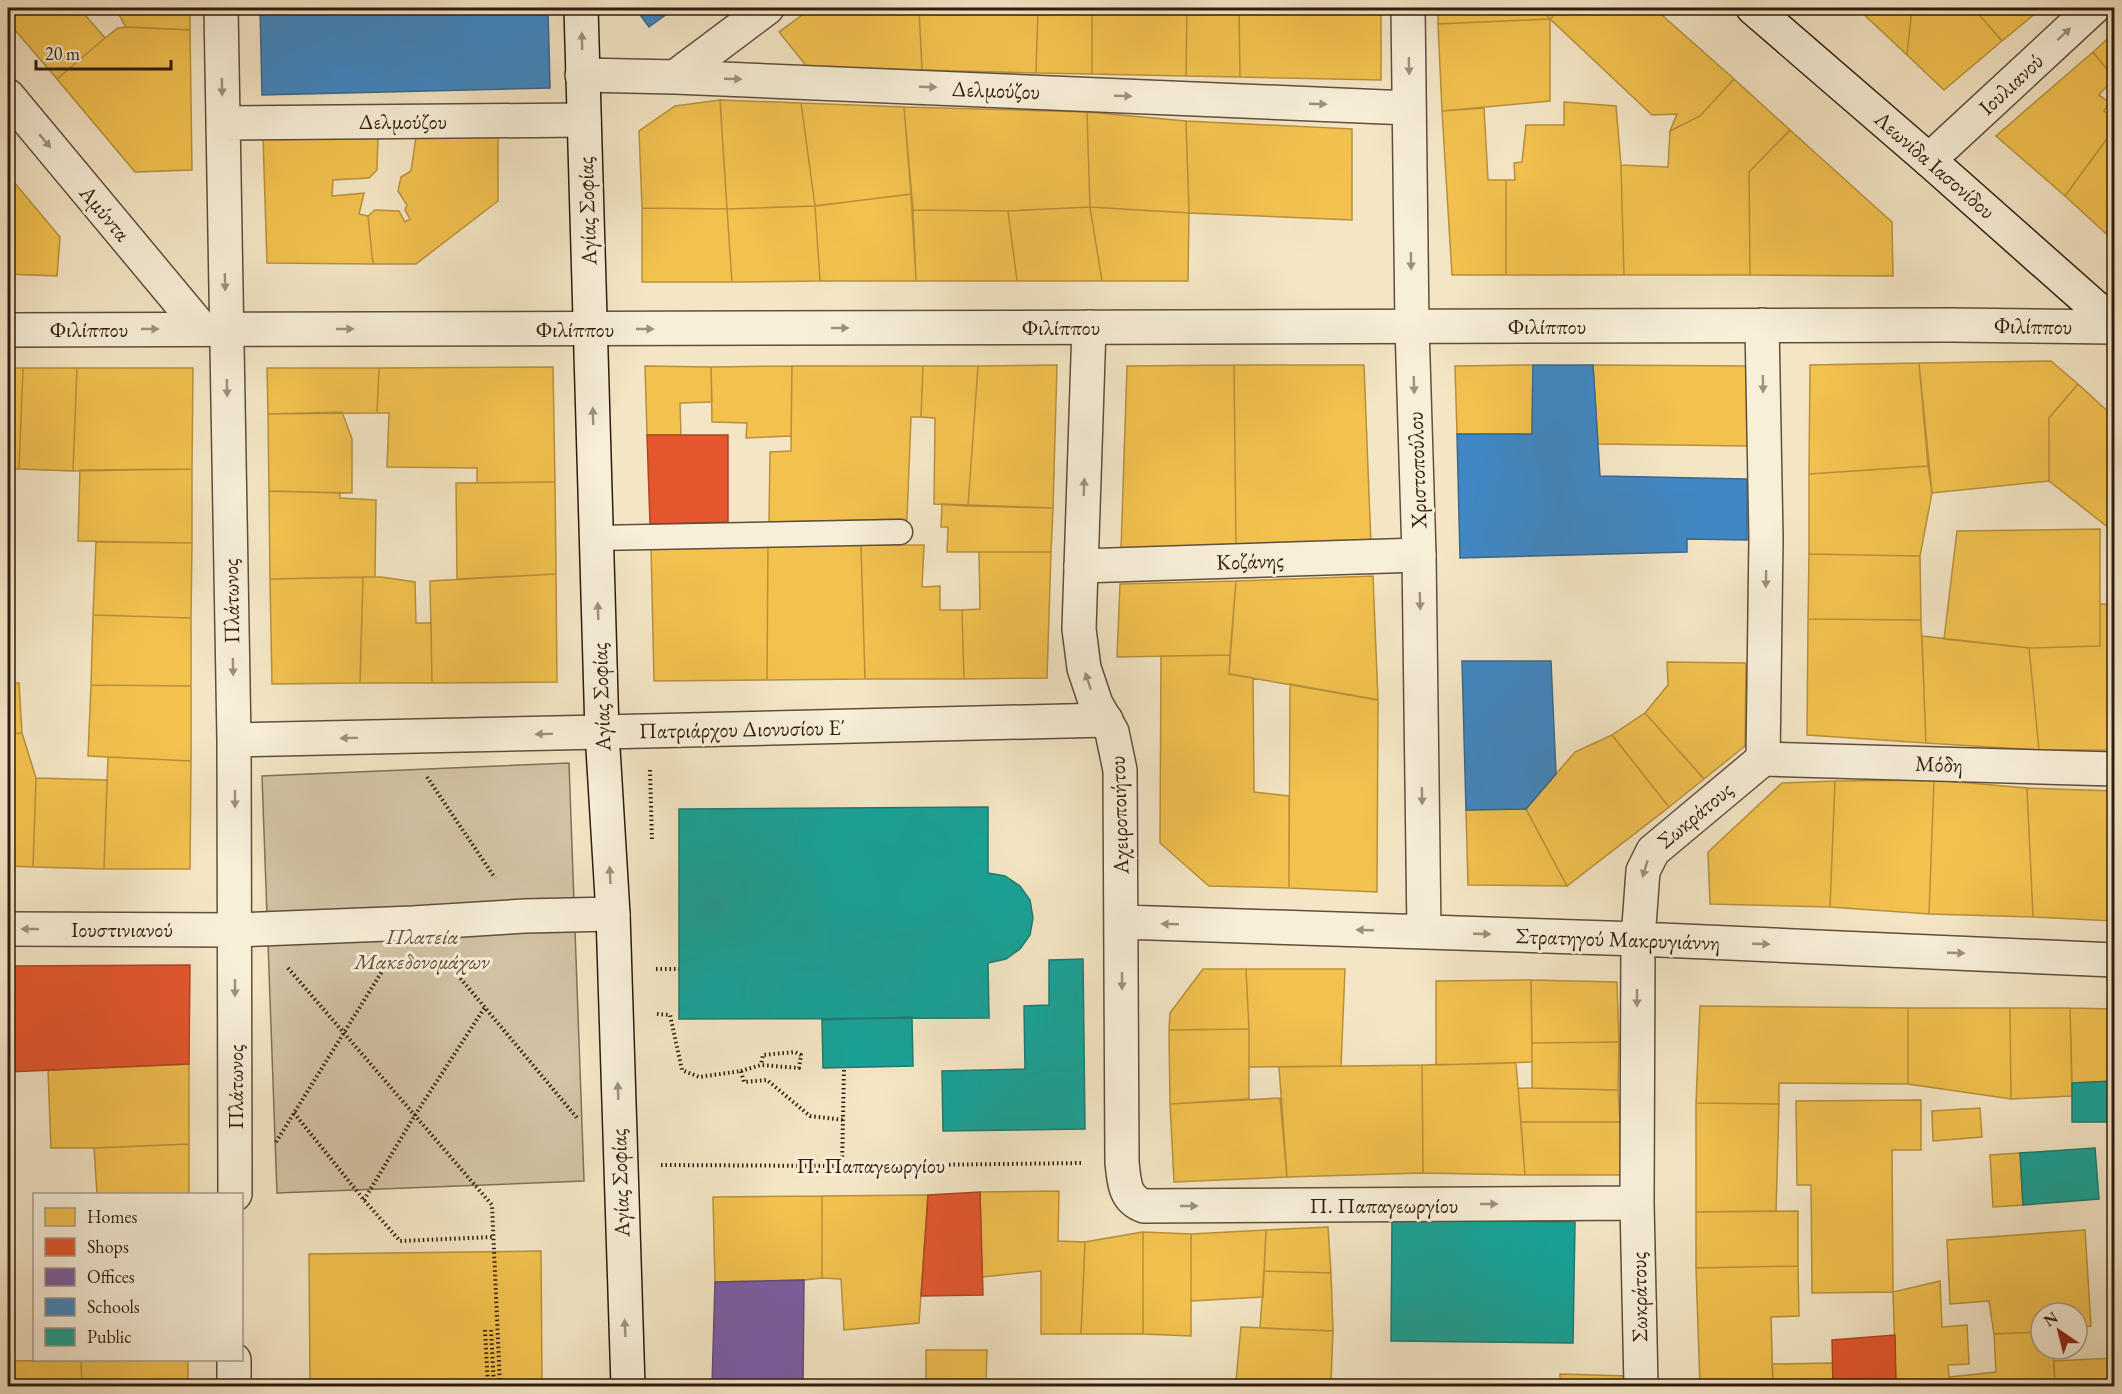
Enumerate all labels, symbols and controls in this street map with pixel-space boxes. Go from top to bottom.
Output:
one-way arrow [2057,27,2072,41]
one-way arrow [577,32,586,51]
scale bar [36,33,171,71]
text: 20 m [45,42,80,65]
street label: Ιουλιανού [1972,47,2050,121]
one-way arrow [1404,56,1414,75]
street label: Δελμούζου [951,74,1041,106]
one-way arrow [724,75,743,84]
one-way arrow [217,77,227,96]
one-way arrow [919,83,938,92]
one-way arrow [1114,91,1133,100]
one-way arrow [1308,99,1327,109]
street label: Λεωνίδα Ιασονίδου [1868,104,2002,225]
street label: Δελμούζου [359,107,447,136]
one-way arrow [38,133,51,148]
street label: Αγίας Σοφίας [571,156,603,267]
street label: Αμύντα [73,178,138,248]
one-way arrow [1406,251,1416,270]
one-way arrow [220,272,230,291]
street label: Φιλίππου [1994,311,2072,341]
street label: Φιλίππου [1508,312,1586,341]
street label: Φιλίππου [1022,313,1100,342]
street label: Φιλίππου [50,315,128,344]
street label: Φιλίππου [536,315,614,344]
one-way arrow [830,323,849,333]
one-way arrow [140,324,159,334]
one-way arrow [335,324,354,334]
one-way arrow [635,324,654,334]
one-way arrow [1759,374,1768,393]
one-way arrow [1409,376,1419,395]
one-way arrow [222,378,232,397]
one-way arrow [588,407,597,426]
street label: Χριστοπούλου [1400,411,1434,530]
one-way arrow [1079,478,1088,497]
street label: Κοζάνης [1216,545,1284,577]
street label: Πλάτωνος [216,558,246,644]
one-way arrow [1761,569,1770,588]
one-way arrow [1415,591,1425,610]
one-way arrow [594,601,603,620]
street label: Αγίας Σοφίας [585,642,617,753]
one-way arrow [228,657,237,676]
one-way arrow [1083,672,1093,690]
street label: Πατριάρχου Διονυσίου Ε΄ [639,713,845,745]
one-way arrow [534,729,553,738]
one-way arrow [339,733,358,743]
street label: Μόδη [1915,749,1963,779]
street label: Αχειροποιήτου [1102,755,1136,876]
street label: Σωκράτους [1651,775,1739,855]
one-way arrow [1417,786,1427,805]
one-way arrow [230,789,240,808]
one-way arrow [1640,860,1649,878]
one-way arrow [606,866,615,885]
street label: Ιουστινιανού [71,915,173,944]
one-way arrow [1161,919,1180,928]
street label: Στρατηγού Μακρυγιάννη [1515,921,1721,957]
park label: Πλατεία Μακεδονομάχων [352,922,491,976]
one-way arrow [21,924,40,934]
one-way arrow [1356,925,1375,935]
one-way arrow [1473,929,1492,939]
one-way arrow [1752,940,1771,949]
one-way arrow [1946,948,1965,957]
one-way arrow [1117,971,1127,990]
one-way arrow [230,979,240,998]
one-way arrow [1632,988,1642,1007]
street label: Πλάτωνος [221,1044,250,1130]
one-way arrow [613,1082,622,1101]
street label: Αγίας Σοφίας [604,1128,636,1239]
street label: Π. Παπαγεωργίου [797,1151,945,1180]
street label: Π. Παπαγεωργίου [1310,1191,1458,1220]
legend [33,1193,243,1361]
one-way arrow [1480,1199,1499,1209]
one-way arrow [1180,1201,1199,1211]
text: Homes [87,1205,138,1228]
text: Shops [87,1235,129,1258]
street label: Σωκράτους [1624,1252,1654,1342]
text: Offices [87,1265,135,1288]
text: Schools [87,1295,140,1318]
north arrow [2029,1301,2089,1361]
text: N [2039,1307,2062,1331]
one-way arrow [620,1319,630,1338]
text: Public [87,1325,131,1348]

